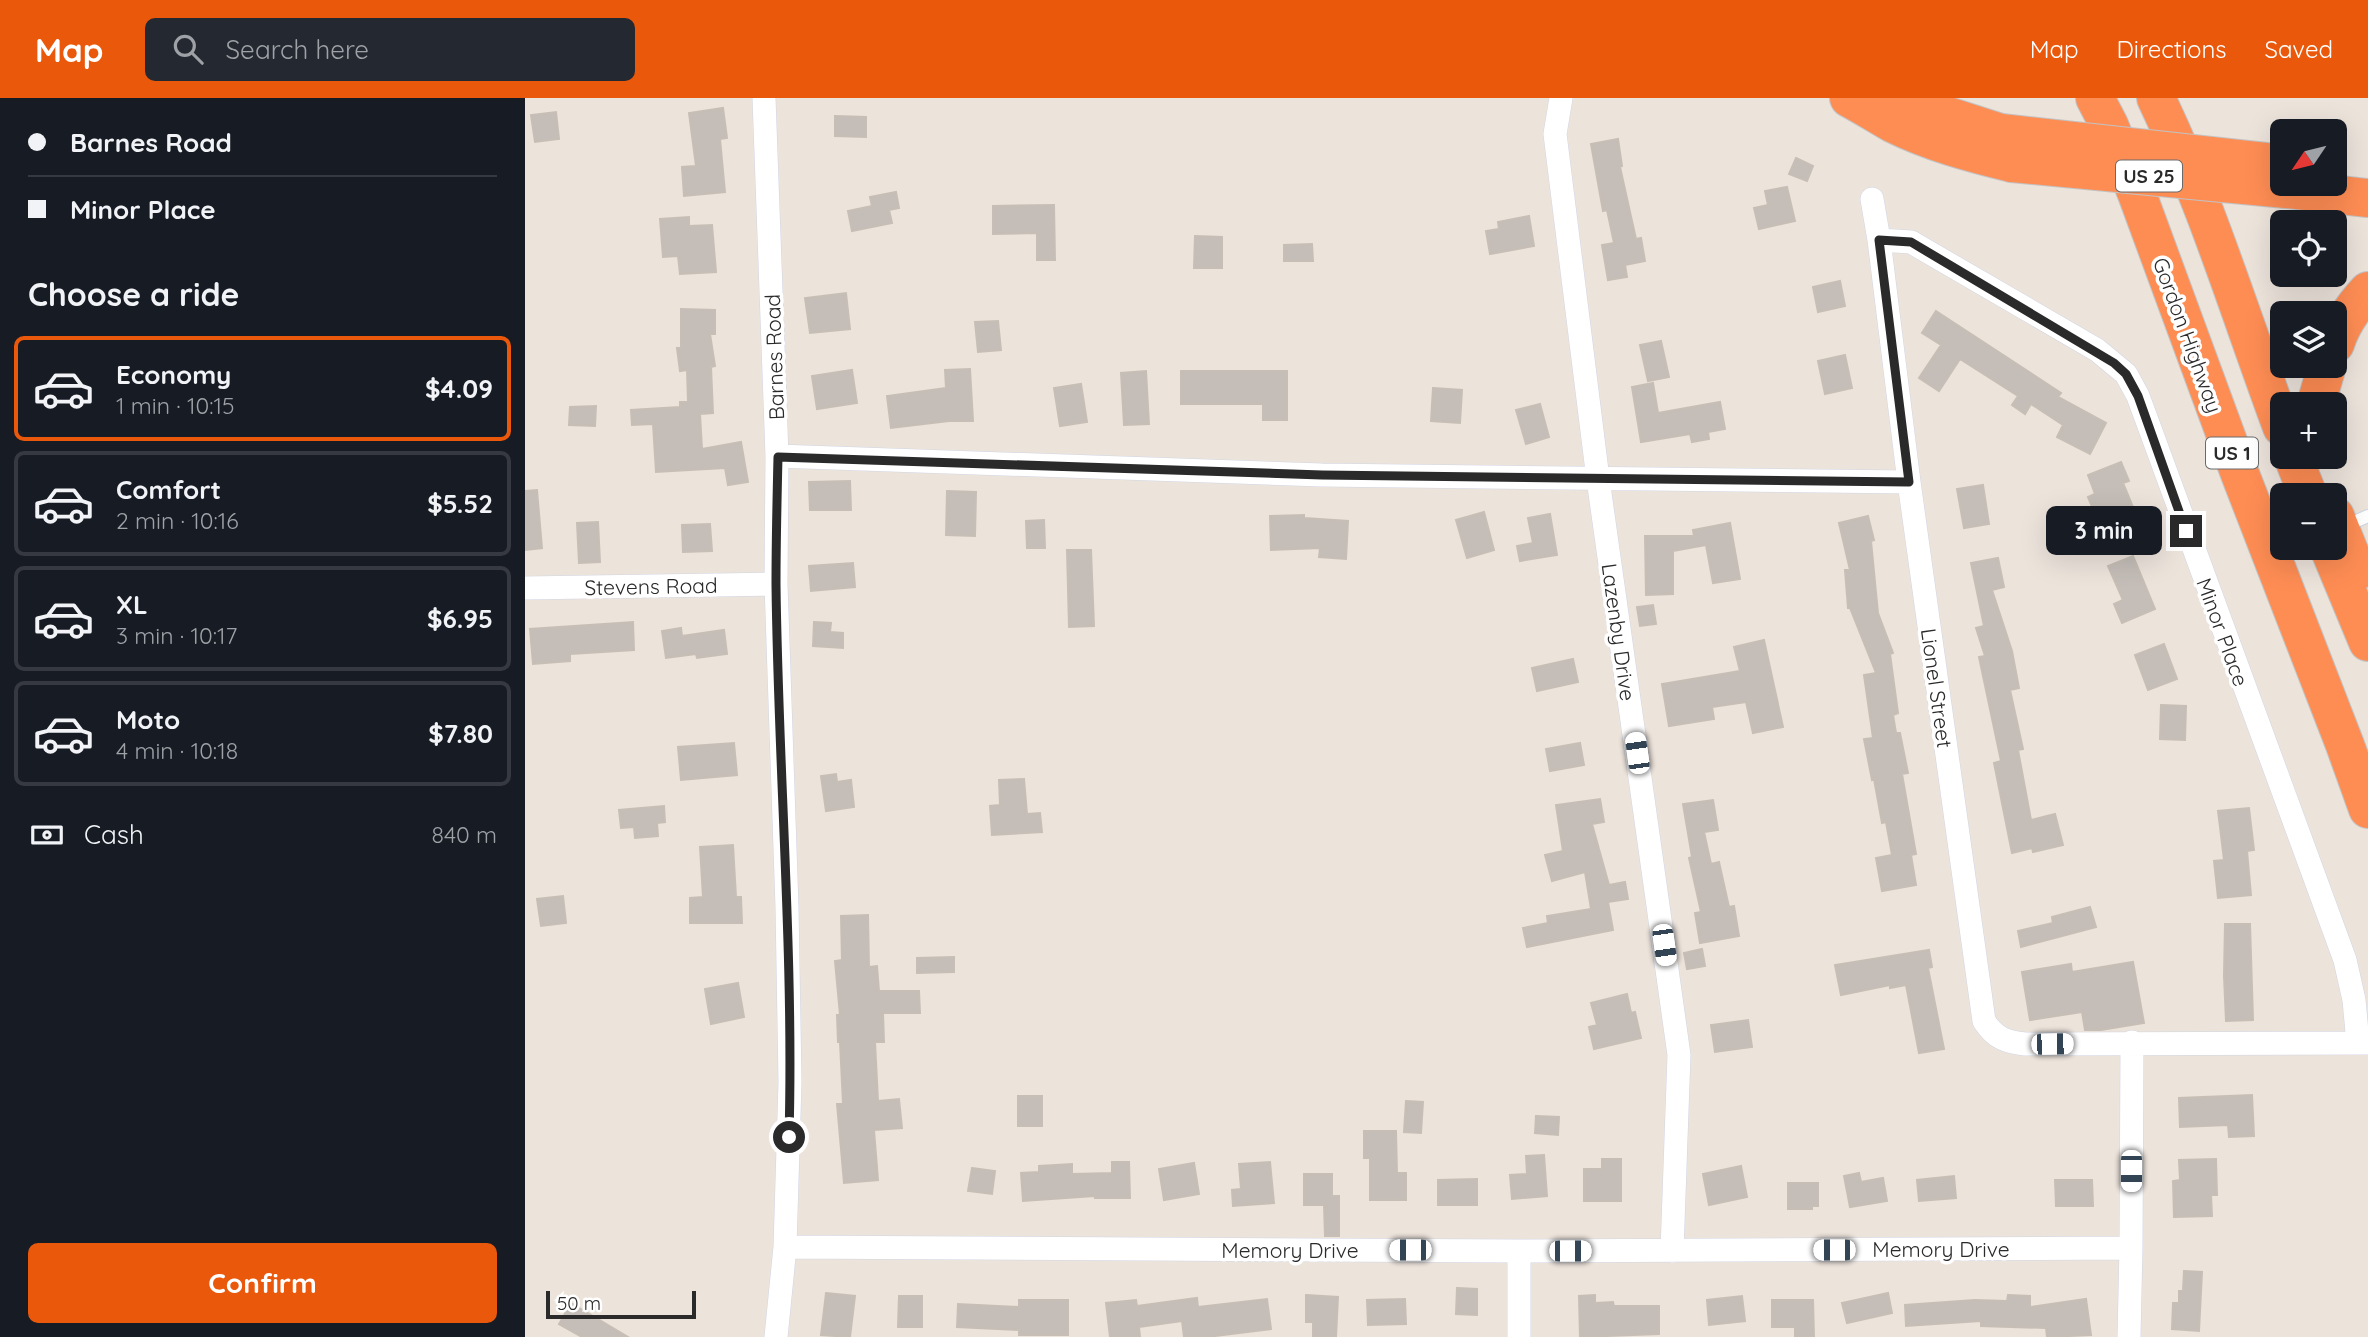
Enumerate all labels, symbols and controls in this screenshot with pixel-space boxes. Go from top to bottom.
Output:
search box [145,18,635,81]
text: Map [35,29,103,70]
icon: search [169,30,207,68]
text: Search here [225,33,369,66]
text: Map [2030,34,2079,64]
text: Directions [2117,34,2227,64]
text: Saved [2265,34,2333,64]
north arrow [2270,119,2347,196]
map controls [2270,119,2347,560]
text: Barnes Road [70,126,232,159]
road number: US 25 [2116,160,2182,192]
text: Minor Place [70,193,216,226]
button: locate [2270,210,2347,287]
street label: Gordon Highway [2148,254,2228,416]
text: Choose a ride [28,274,240,314]
street label: Barnes Road [759,293,789,421]
button: layers [2270,301,2347,378]
icon: car [32,357,95,420]
text: Economy [116,358,231,391]
text: $4.09 [425,372,493,405]
text: 1 min · 10:15 [116,391,235,420]
button: + [2270,392,2347,469]
road number: US 1 [2206,438,2258,468]
icon: car [32,472,95,535]
text: Comfort [116,473,221,506]
button: − [2270,483,2347,560]
text: $5.52 [427,487,493,520]
text: 2 min · 10:16 [116,506,239,535]
callout: 3 min [2046,506,2161,556]
route end [2170,515,2202,547]
text: 3 min [2074,516,2134,545]
street label: Lazenby Drive [1596,562,1642,702]
street label: Stevens Road [584,572,718,600]
street label: Minor Place [2191,574,2255,690]
icon: car [32,587,95,650]
text: XL [116,588,148,621]
text: $6.95 [427,602,493,635]
text: 3 min · 10:17 [116,621,237,650]
street label: Lionel Street [1916,627,1958,749]
icon: car [32,702,95,765]
text: Moto [116,703,180,736]
text: $7.80 [428,717,493,750]
car [1624,731,1651,775]
text: 4 min · 10:18 [116,736,238,765]
icon: cash [28,816,66,854]
text: Cash [84,818,144,851]
text: 840 m [432,820,497,849]
car [1651,923,1678,967]
car [2031,1033,2074,1055]
route start [773,1121,805,1153]
car [2121,1150,2142,1192]
street label: Memory Drive [1872,1236,2010,1262]
street label: Memory Drive [1221,1237,1359,1263]
car [1390,1240,1432,1261]
car [1814,1240,1856,1261]
car [1550,1241,1592,1262]
button: Confirm [28,1243,497,1323]
scale bar [546,1288,697,1320]
text: 50 m [557,1291,601,1315]

